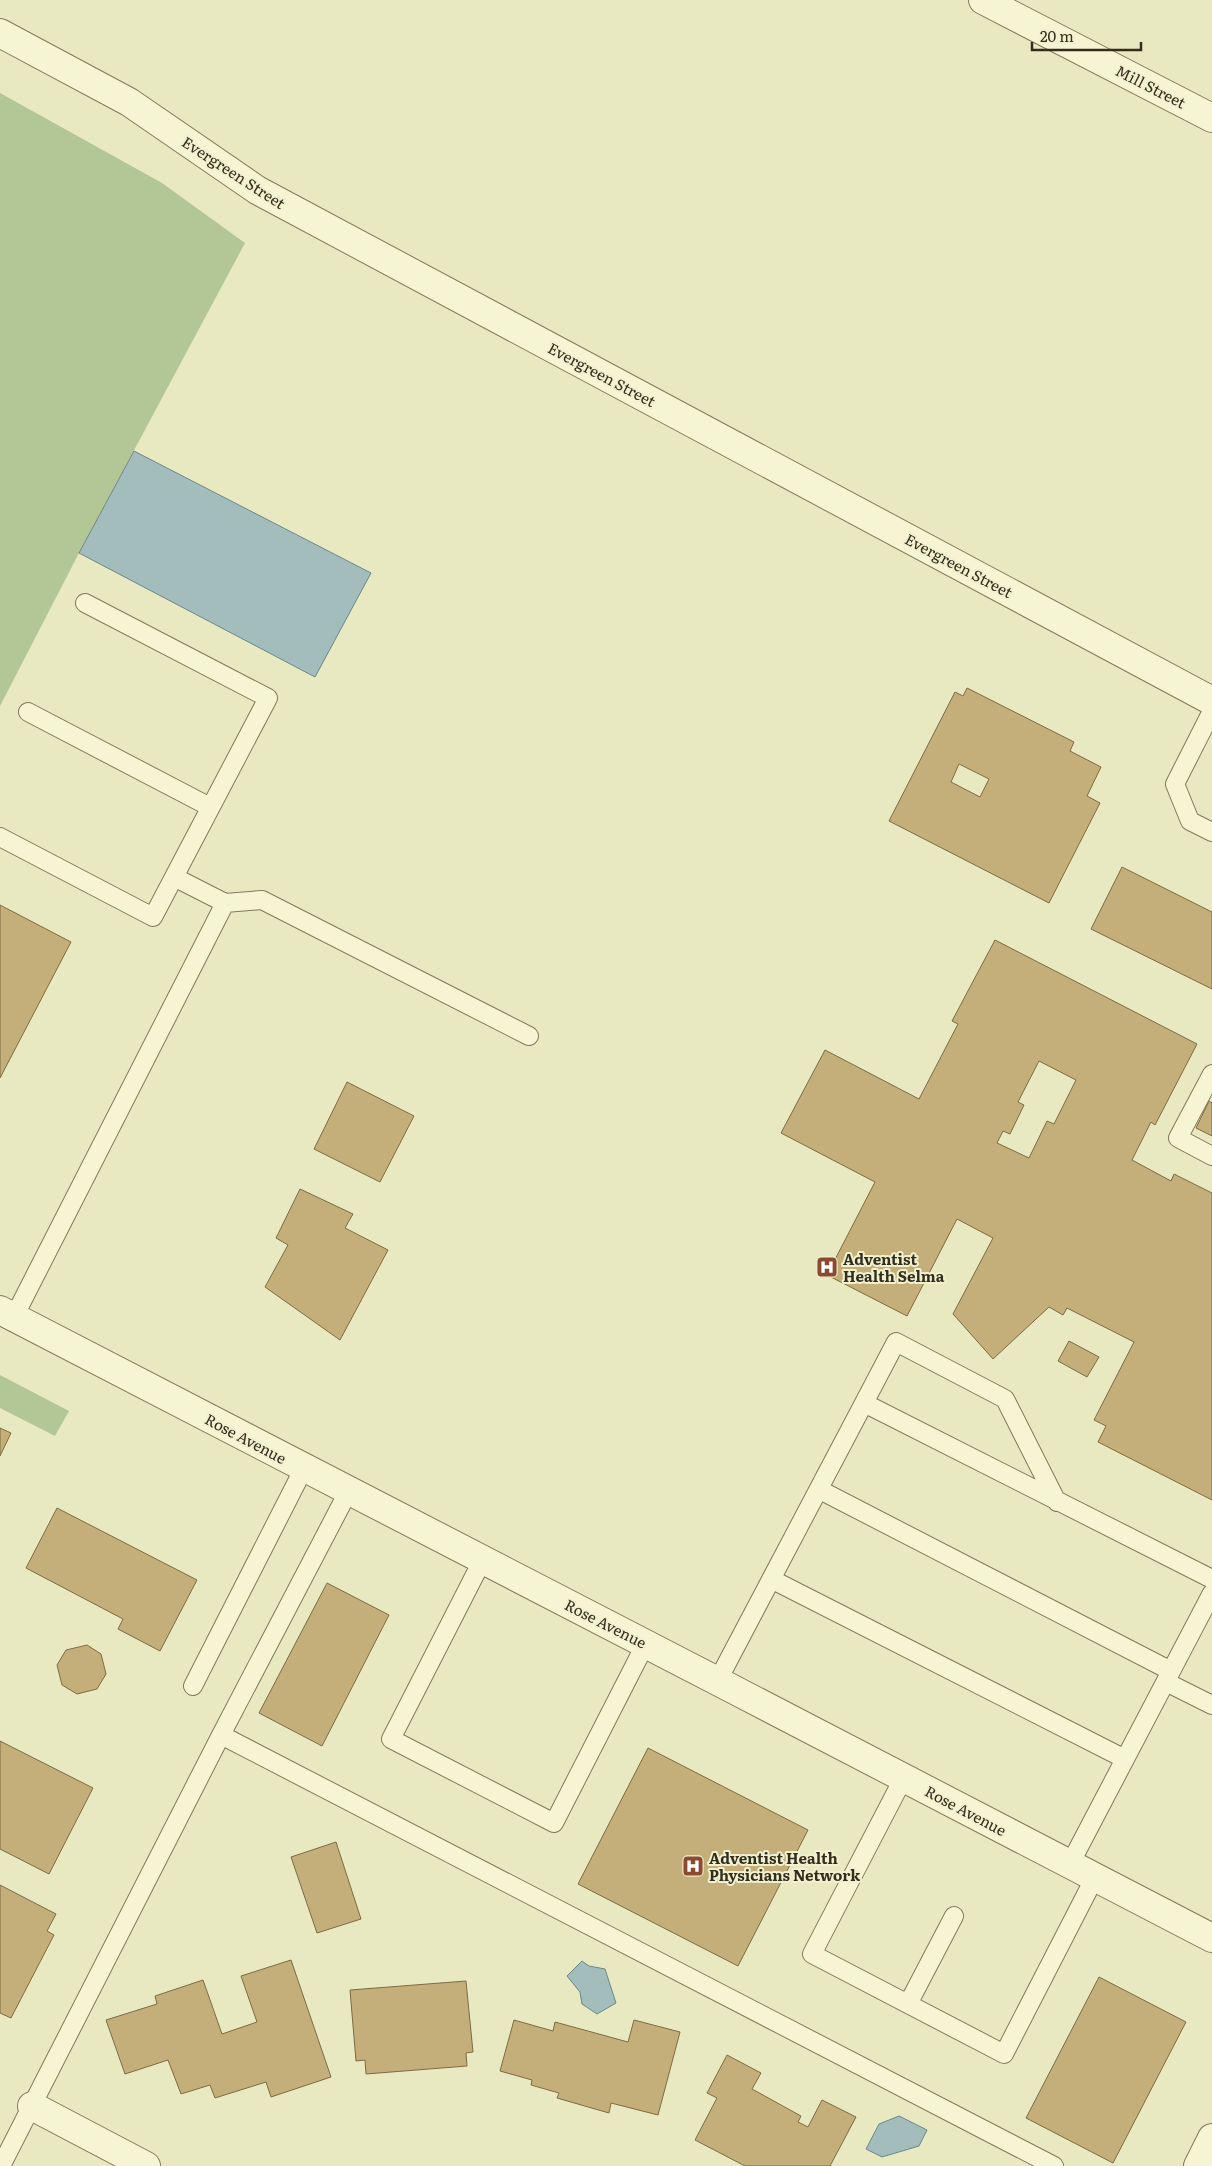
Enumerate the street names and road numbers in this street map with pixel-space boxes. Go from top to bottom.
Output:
street label: Mill Street [1112,59,1190,113]
street label: Evergreen Street [178,130,290,214]
street label: Evergreen Street [544,336,660,412]
street label: Evergreen Street [901,527,1017,603]
street label: Rose Avenue [201,1407,291,1469]
street label: Rose Avenue [561,1592,651,1654]
street label: Rose Avenue [921,1779,1011,1841]

